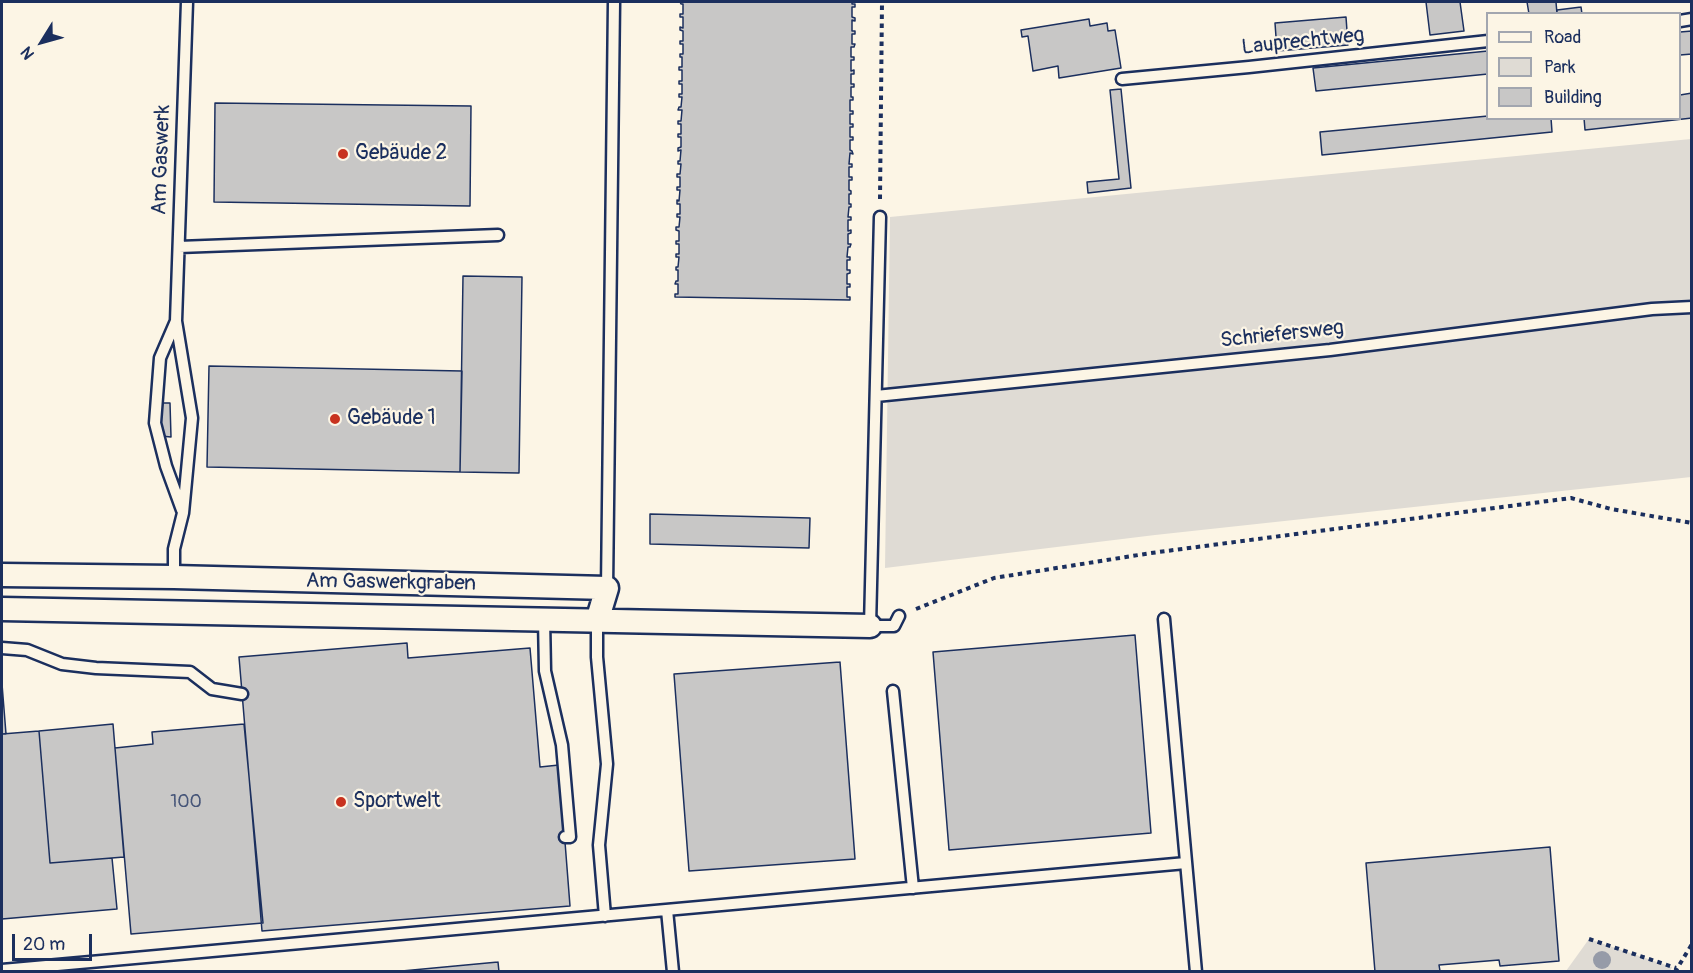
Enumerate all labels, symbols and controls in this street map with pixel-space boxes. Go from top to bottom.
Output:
north arrow [12,12,72,72]
legend [1486,12,1681,120]
street label: Lauprechtweg [1240,23,1366,61]
text: Road [1544,26,1581,49]
text: N [16,42,39,63]
text: Park [1544,56,1576,79]
text: Building [1544,86,1602,109]
street label: Am Gaswerk [147,104,177,216]
place label: Gebäude 2 [355,141,447,167]
marker: Gebäude 2 [336,147,350,161]
street label: Schriefersweg [1219,316,1345,354]
place label: Gebäude 1 [347,406,436,432]
marker: Gebäude 1 [328,412,342,426]
street label: Am Gaswerkgraben [306,569,476,597]
place label: Sportwelt [353,789,440,815]
house number: 100 [170,791,202,813]
marker: Sportwelt [334,795,348,809]
scale bar [15,922,94,960]
text: 20 m [23,933,65,956]

